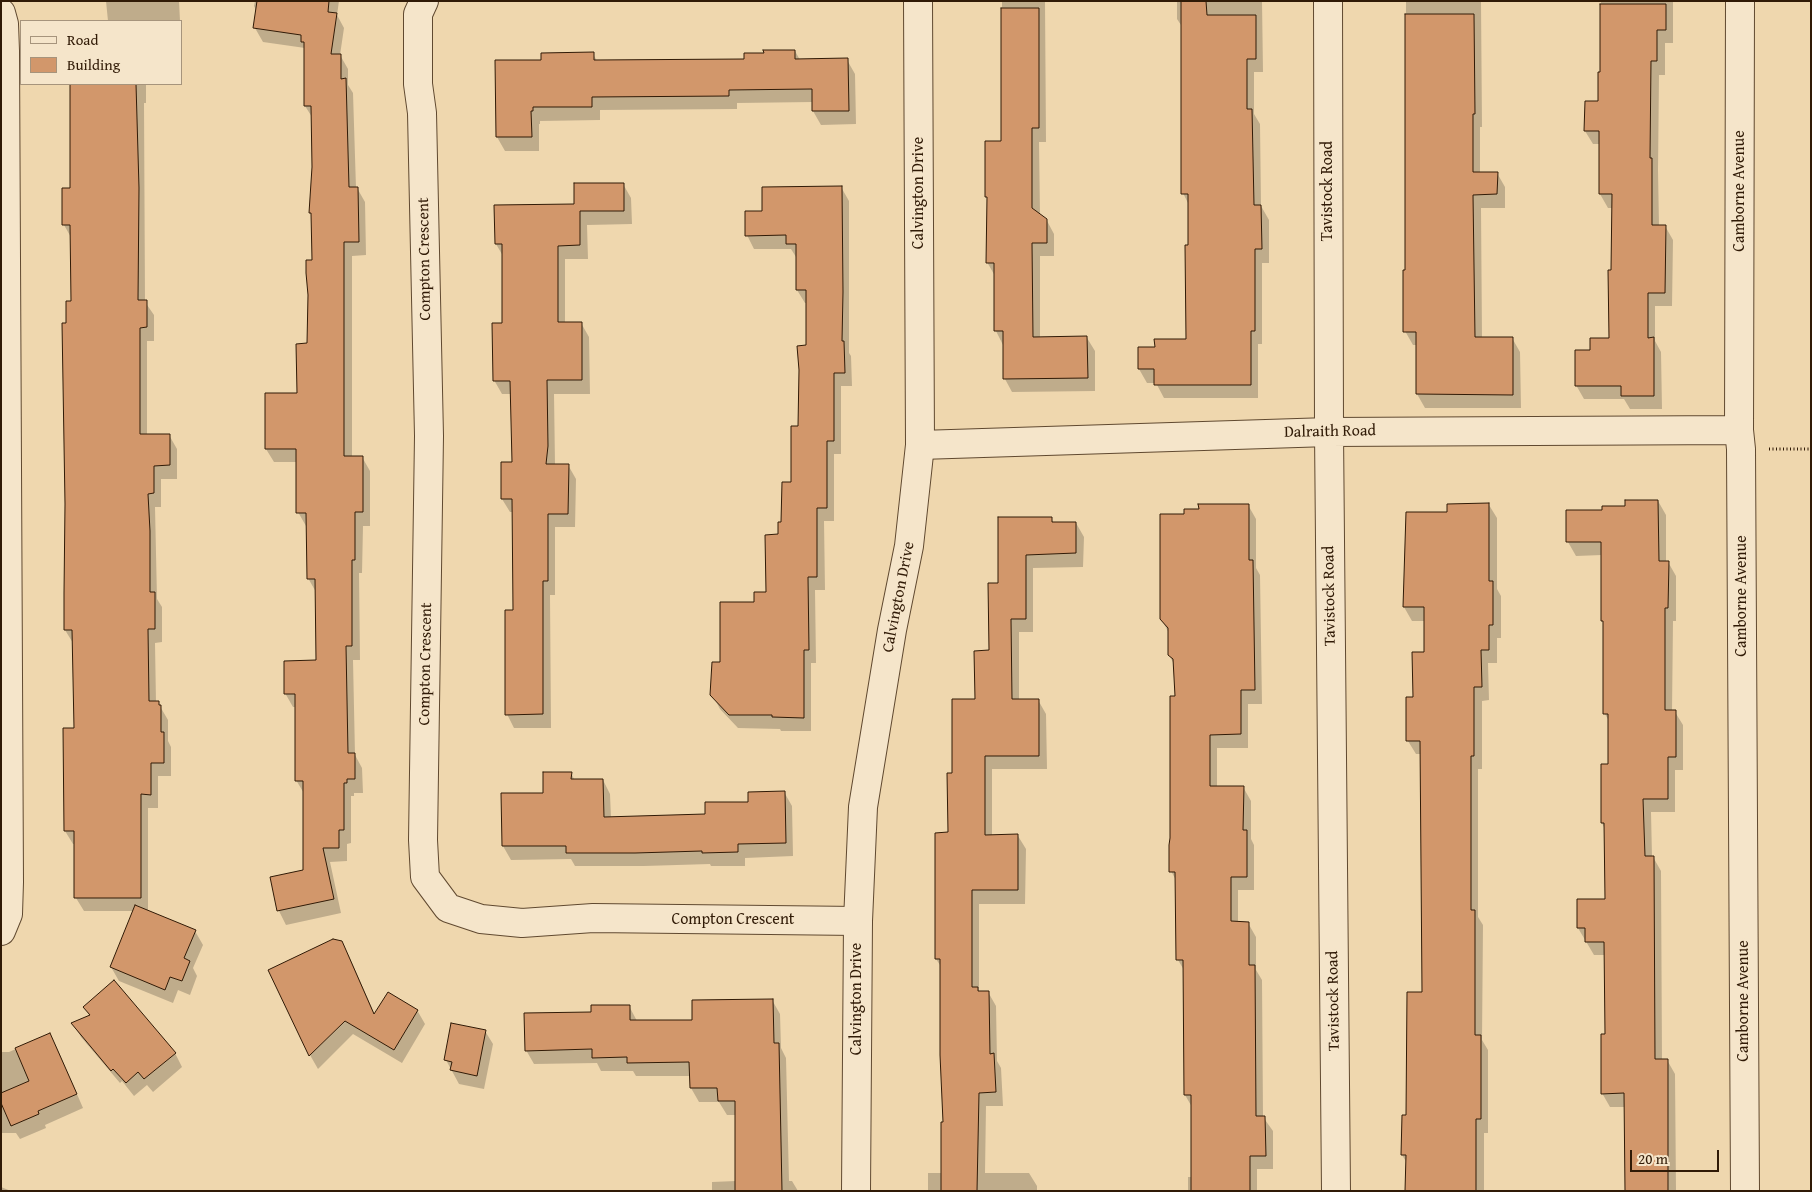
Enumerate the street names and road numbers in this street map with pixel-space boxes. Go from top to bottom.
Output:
street label: Camborne Avenue [1730,130,1750,252]
street label: Calvington Drive [909,137,929,249]
street label: Tavistock Road [1318,141,1338,241]
street label: Compton Crescent [414,197,436,321]
street label: Dalraith Road [1284,422,1376,442]
street label: Camborne Avenue [1732,535,1752,657]
street label: Calvington Drive [879,540,919,654]
street label: Tavistock Road [1320,546,1340,646]
street label: Compton Crescent [415,602,437,726]
street label: Compton Crescent [671,910,795,930]
street label: Camborne Avenue [1734,940,1754,1062]
street label: Calvington Drive [847,943,867,1055]
street label: Tavistock Road [1324,951,1344,1051]

